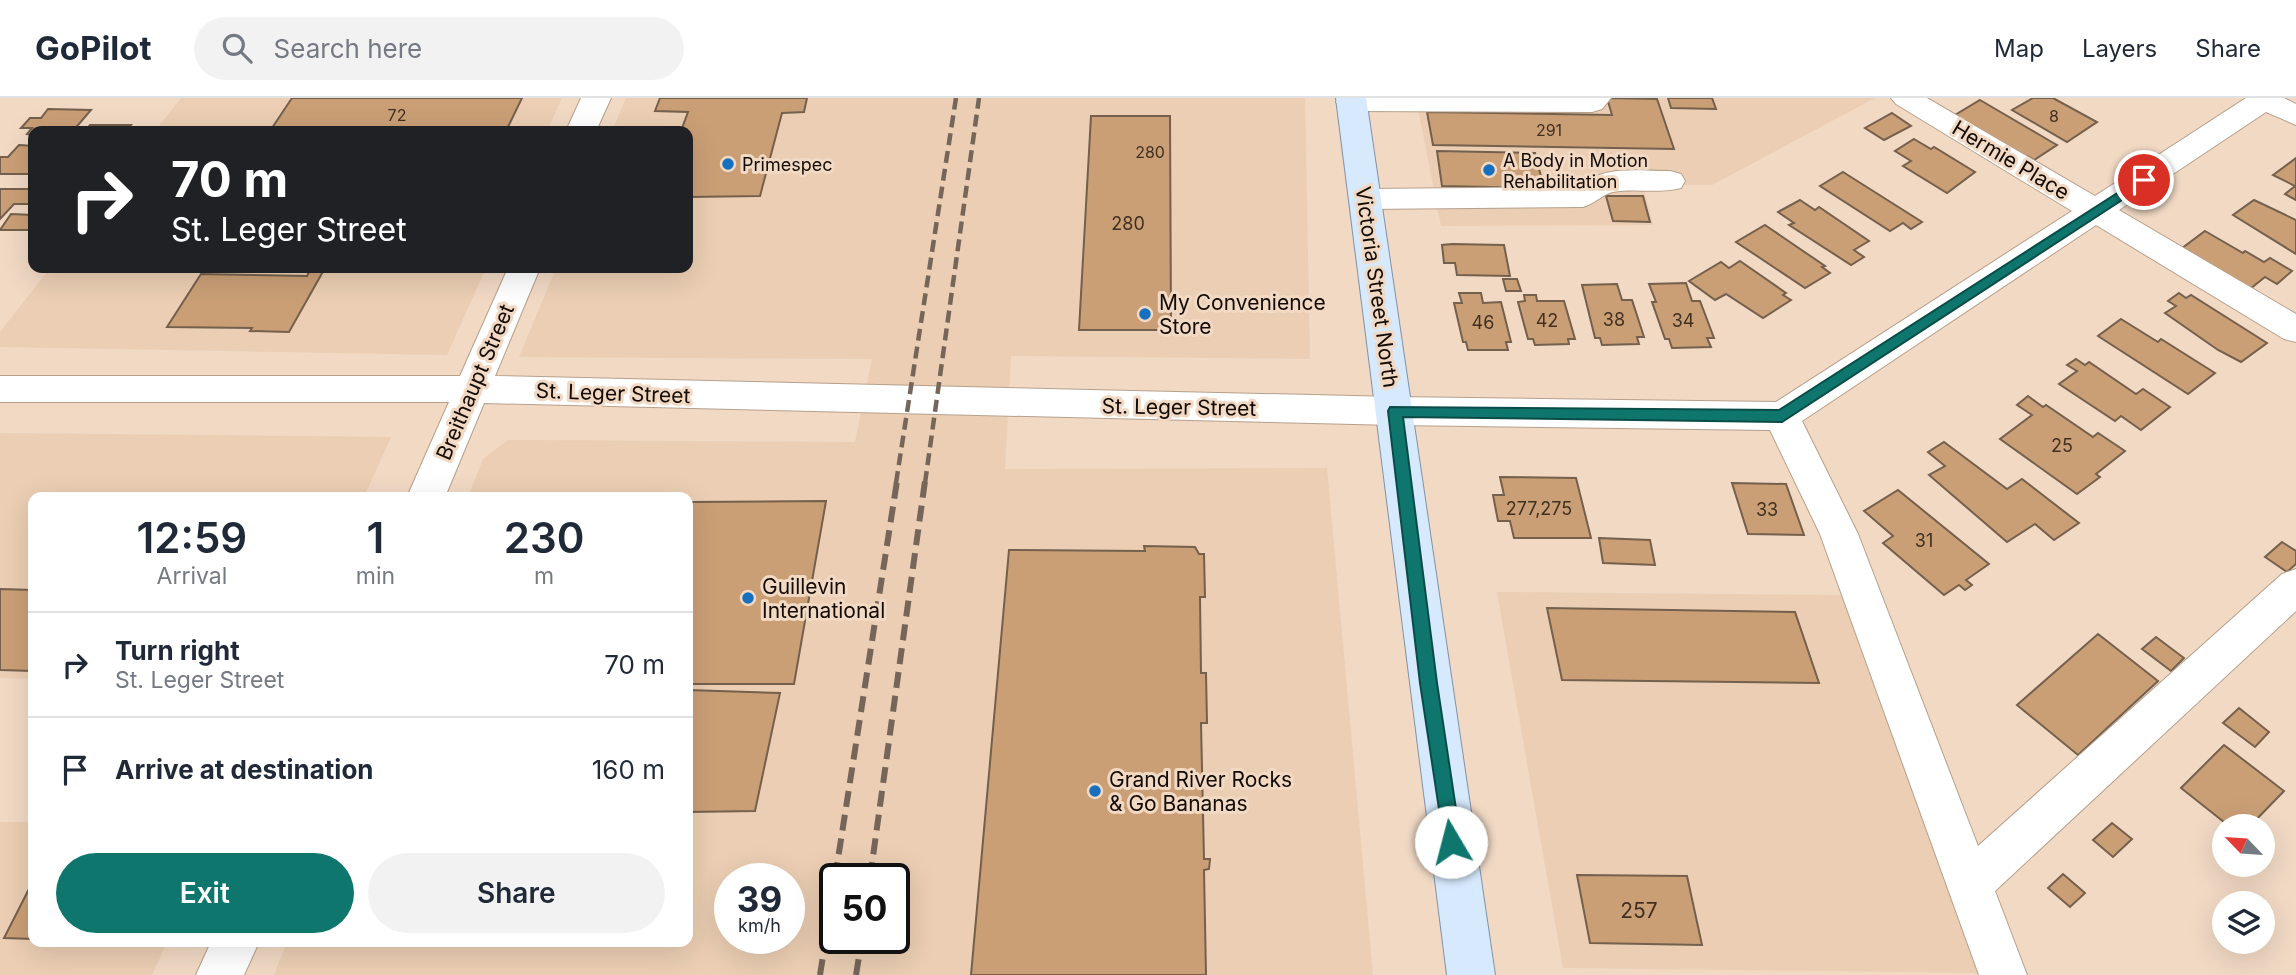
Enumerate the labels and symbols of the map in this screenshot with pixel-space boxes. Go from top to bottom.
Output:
house number: 72 [388,105,406,125]
house number: 8 [2049,106,2059,126]
street label: Hermie Place [1948,115,2074,205]
house number: 291 [1536,120,1562,140]
house number: 280 [1135,142,1165,162]
place label: A Body in Motion Rehabilitation [1503,150,1648,192]
pin [2114,150,2174,210]
place label: Primespec [742,154,832,175]
marker: Primespec [720,156,736,172]
marker: A Body in Motion Rehabilitation [1481,162,1497,178]
street label: Victoria Street North [1350,185,1404,389]
house number: 280 [1111,213,1145,234]
place label: My Convenience Store [1159,290,1326,339]
street label: Breithaupt Street [431,300,519,464]
marker: My Convenience Store [1137,306,1153,322]
house number: 38 [1603,309,1625,330]
house number: 42 [1536,310,1558,331]
house number: 34 [1672,310,1694,331]
house number: 46 [1472,312,1494,333]
street label: St. Leger Street [535,378,691,408]
street label: St. Leger Street [1101,393,1257,421]
house number: 25 [2051,435,2073,456]
house number: 277,275 [1506,498,1572,519]
house number: 33 [1756,499,1778,520]
house number: 31 [1915,530,1933,551]
place label: Guillevin International [762,574,885,623]
marker: Guillevin International [740,590,756,606]
place label: Grand River Rocks & Go Bananas [1109,767,1292,816]
marker: Grand River Rocks & Go Bananas [1087,783,1103,799]
position arrow [1414,805,1488,879]
north arrow [2212,814,2275,877]
speed limit sign: 50 [819,863,910,954]
house number: 257 [1620,898,1658,923]

